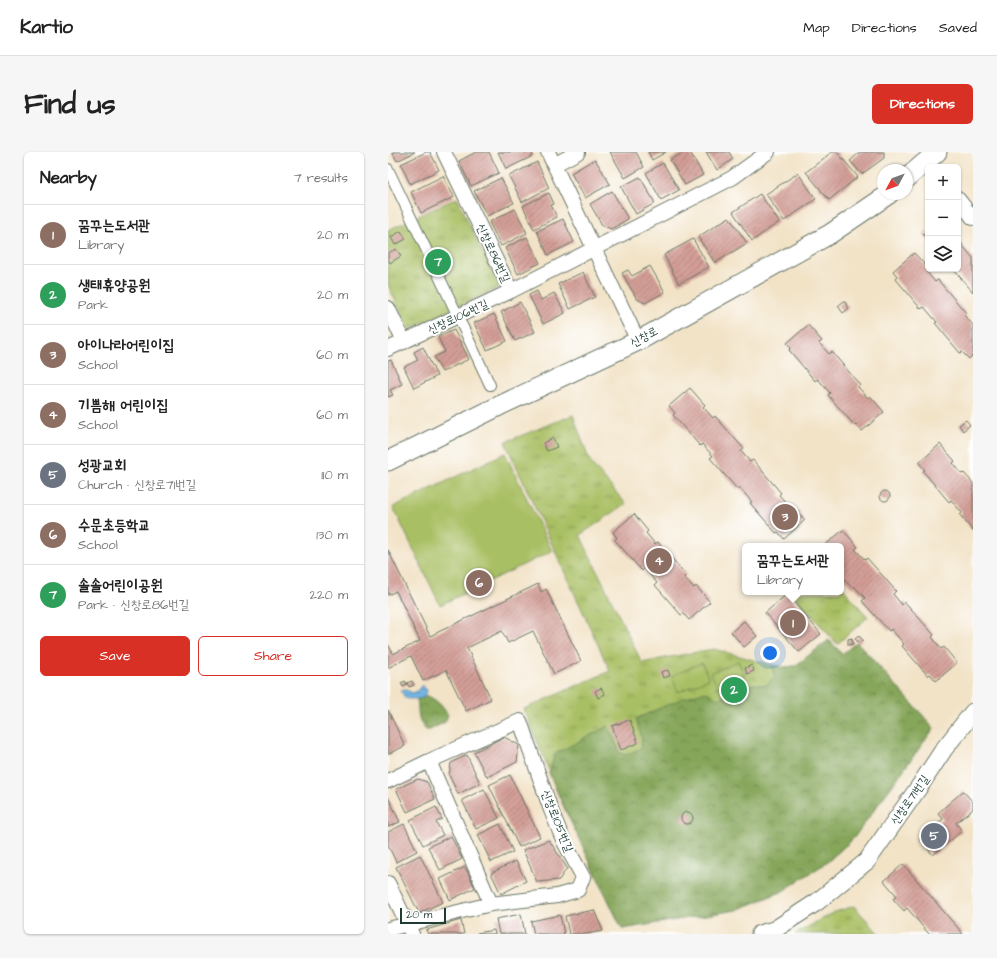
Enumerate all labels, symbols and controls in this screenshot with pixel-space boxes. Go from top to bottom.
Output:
text: Kartio [20,14,73,41]
text: Map [803,18,830,38]
text: Directions [852,18,917,38]
text: Saved [939,18,977,38]
button: Directions [872,84,973,124]
text: Find us [24,85,115,124]
north arrow [877,164,913,200]
map controls [925,164,961,272]
button: + [925,164,961,200]
text: Nearby [40,166,97,190]
text: 7 results [294,169,348,187]
button: − [925,200,961,236]
text: 꿈꾸는도서관 [78,215,150,236]
street label: 신창로86번길 [472,221,514,286]
text: 1 [52,226,54,244]
text: 20 m [317,226,348,244]
text: Library [78,236,124,254]
button: layers [925,236,961,272]
pin: 7 [425,247,451,277]
text: 생태휴양공원 [78,275,150,296]
text: 2 [49,286,57,304]
text: 20 m [317,286,348,304]
street label: 신창로106번길 [425,295,491,338]
text: Park [78,296,108,314]
street label: 신창로 [627,323,661,351]
text: 아이나라어린이집 [78,335,175,356]
text: 3 [50,346,56,364]
text: 60 m [316,346,348,364]
text: School [78,356,118,374]
text: 기쁨해 어린이집 [78,395,169,416]
text: 4 [49,406,57,424]
text: 60 m [316,406,348,424]
text: School [78,416,118,434]
text: 성광교회 [78,455,126,476]
text: 5 [48,466,58,484]
text: 110 m [321,466,348,484]
text: Church · 신창로71번길 [78,476,196,494]
pin: 3 [772,502,798,532]
text: 수문초등학교 [78,515,150,536]
text: 6 [49,526,57,544]
text: 130 m [316,526,348,544]
text: School [78,536,118,554]
popup [742,543,844,595]
pin: 4 [646,546,672,576]
text: 꿈꾸는도서관 [757,550,829,571]
pin: 6 [466,568,492,598]
text: Library [757,571,803,589]
text: 솔솔어린이공원 [78,575,163,596]
text: 7 [49,586,57,604]
text: 220 m [310,586,348,604]
text: Park · 신창로86번길 [78,596,189,614]
pin: 1 [780,608,806,638]
button: Save [40,636,190,676]
button: Share [198,636,348,676]
your location [760,643,780,663]
pin: 2 [721,675,747,705]
street label: 신창로71번길 [887,771,934,828]
street label: 신창로105번길 [537,787,577,855]
pin: 5 [921,821,947,851]
scale bar [400,906,446,925]
text: 20 m [406,907,432,922]

